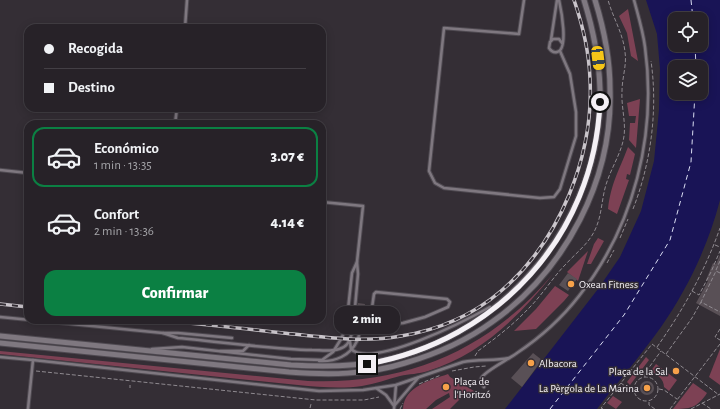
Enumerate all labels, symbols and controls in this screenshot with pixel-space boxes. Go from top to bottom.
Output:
map controls [668,12,708,100]
button: locate [668,12,708,52]
text: Recogida [68,41,123,56]
car [591,45,605,71]
button: layers [668,60,708,100]
text: Destino [68,80,115,95]
route start [591,93,609,111]
icon: car [46,139,82,175]
text: Económico [94,141,159,156]
text: 3.07 € [271,149,304,164]
text: 1 min · 13:35 [94,159,152,172]
icon: car [46,205,82,241]
text: Confort [94,207,139,222]
text: 4.14 € [271,215,304,230]
text: 2 min · 13:36 [94,225,154,238]
button: Confirmar [44,270,306,316]
marker: Oxean Fitness [566,279,576,289]
place label: Oxean Fitness [579,279,638,290]
callout: 2 min [334,306,400,334]
text: 2 min [352,313,382,326]
route end [358,355,376,373]
marker: Albacora [526,358,536,368]
place label: Albacora [539,358,577,369]
place label: Plaça de la Sal [609,366,668,377]
marker: Plaça de la Sal [671,366,681,376]
place label: Plaça de l'Horitzó [454,376,491,400]
marker: Plaça de l'Horitzó [441,382,451,392]
place label: La Pèrgola de La Marina [539,383,639,394]
marker: La Pèrgola de La Marina [642,383,652,393]

